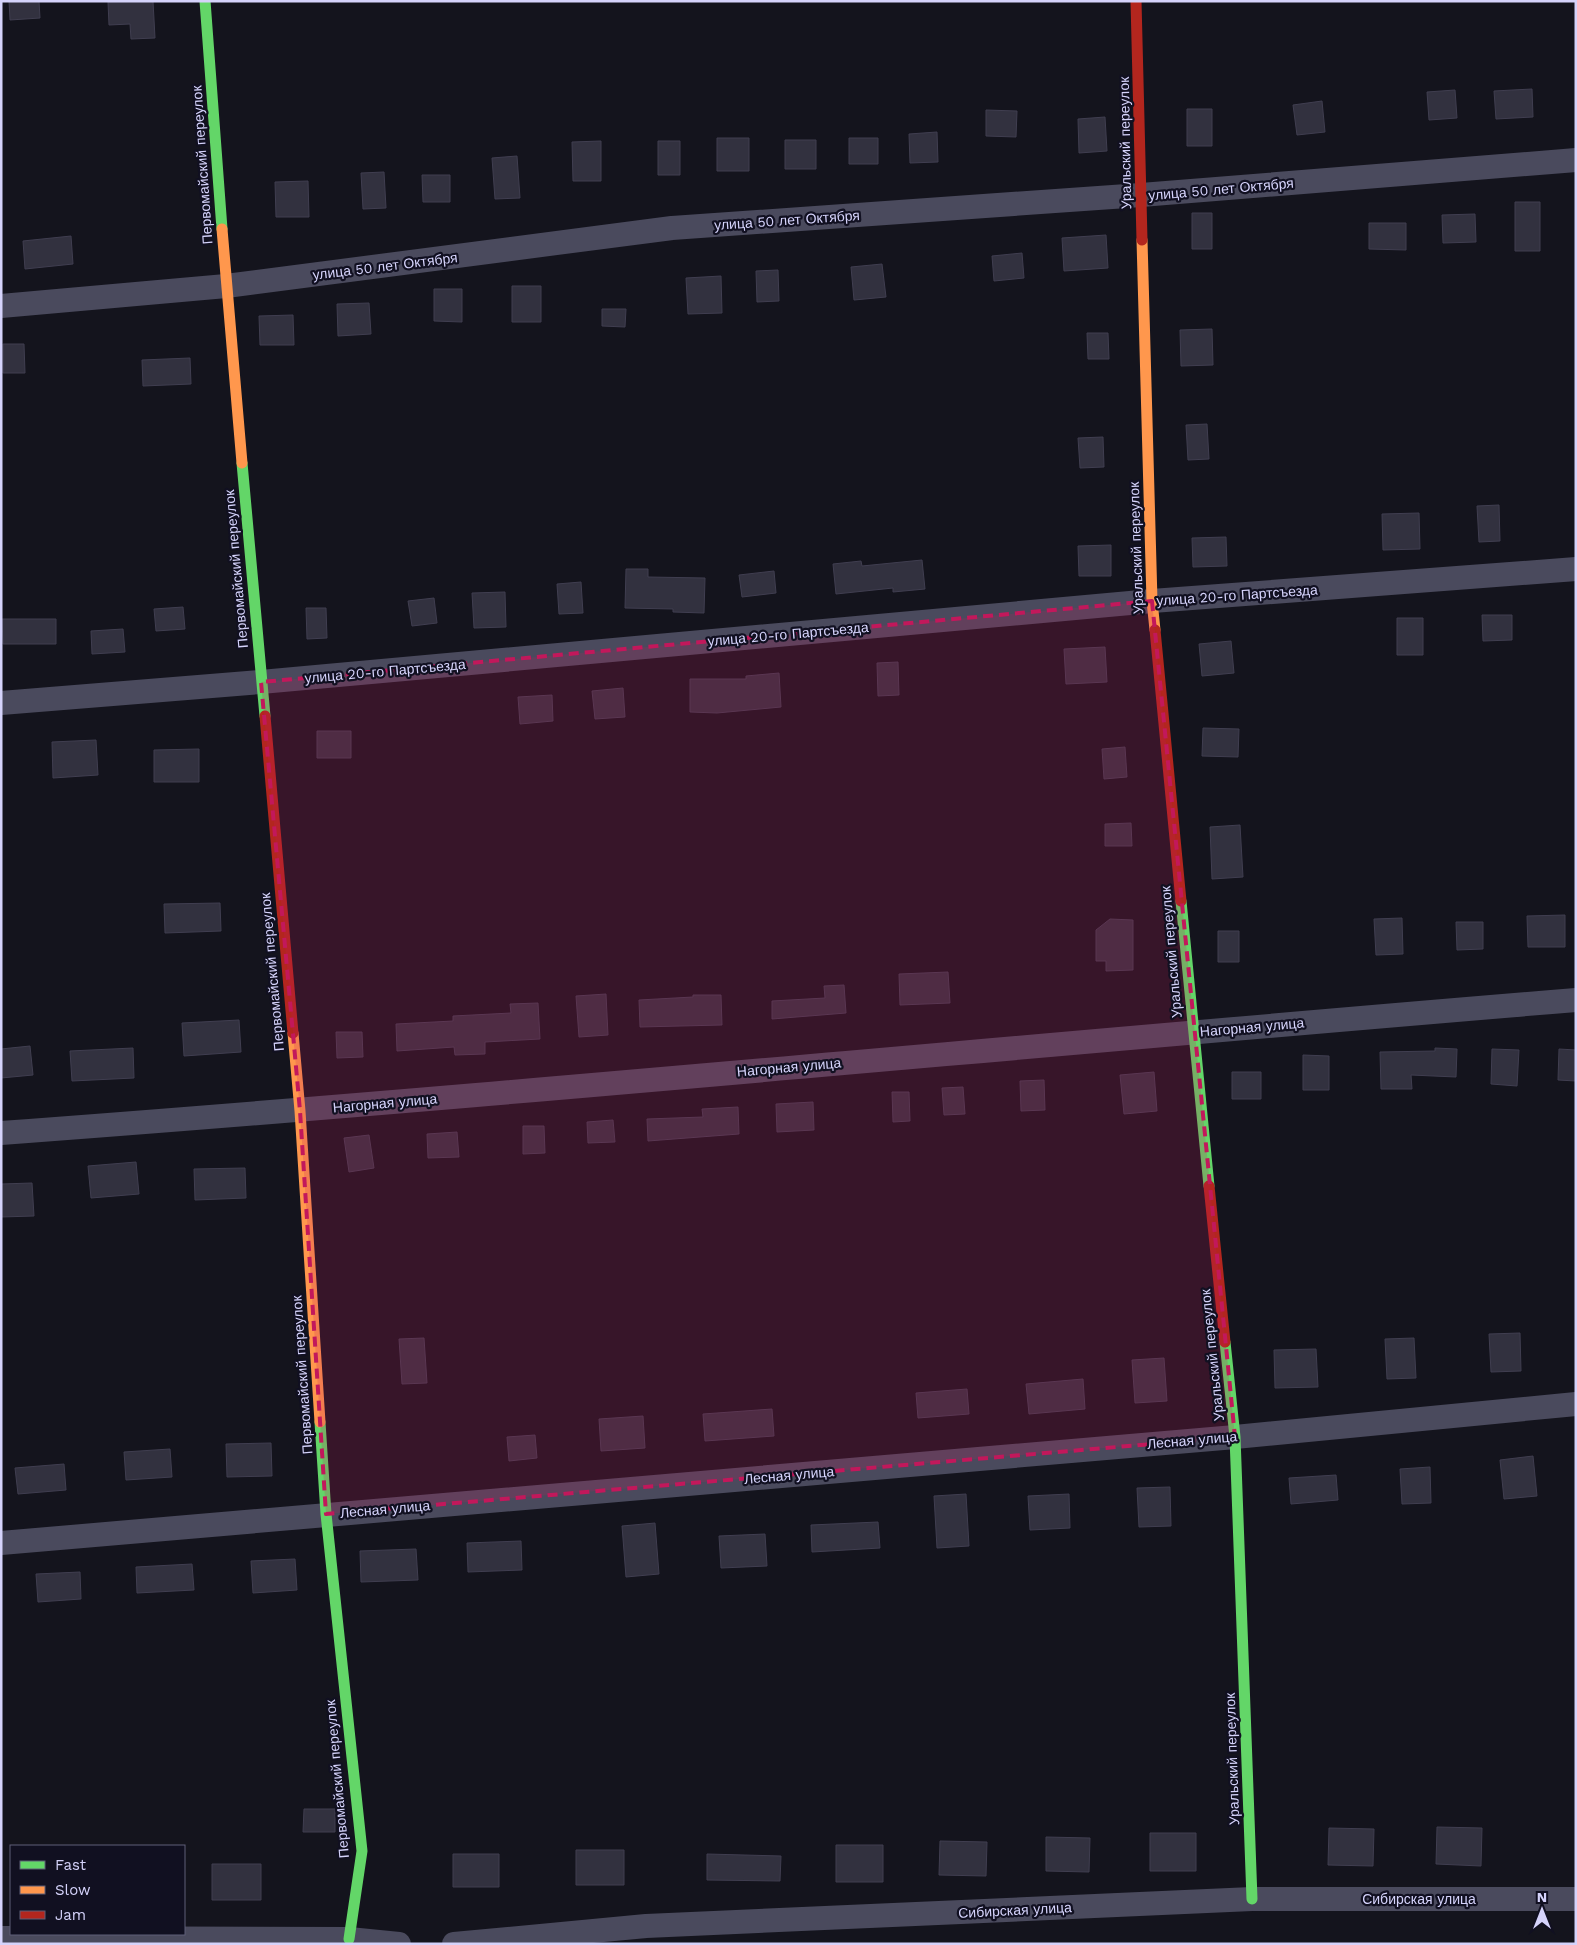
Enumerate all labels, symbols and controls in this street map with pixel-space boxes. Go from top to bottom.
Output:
street label: Уральский переулок [1116,76,1134,209]
street label: Первомайский переулок [188,84,216,245]
street label: улица 50 лет Октября [1148,175,1294,203]
street label: улица 50 лет Октября [714,207,860,233]
street label: улица 50 лет Октября [312,249,458,283]
street label: Уральский переулок [1126,481,1146,615]
street label: Первомайский переулок [221,488,251,649]
street label: улица 20-го Партсъезда [1156,581,1318,609]
street label: улица 20-го Партсъезда [707,619,869,649]
street label: улица 20-го Партсъезда [304,656,466,686]
street label: Уральский переулок [1157,884,1185,1019]
street label: Первомайский переулок [257,891,287,1052]
street label: Нагорная улица [1199,1014,1305,1040]
street label: Нагорная улица [736,1054,842,1080]
street label: Нагорная улица [332,1090,438,1116]
street label: Уральский переулок [1197,1287,1227,1422]
street label: Первомайский переулок [288,1294,316,1455]
street label: Лесная улица [1146,1428,1238,1452]
street label: Лесная улица [743,1463,835,1487]
street label: Лесная улица [339,1497,431,1521]
street label: Уральский переулок [1222,1692,1242,1826]
street label: Первомайский переулок [322,1698,352,1859]
legend [10,1845,185,1935]
text: Fast [55,1856,87,1874]
text: Slow [55,1881,91,1899]
north arrow [1517,1885,1567,1935]
text: N [1537,1889,1547,1905]
street label: Сибирская улица [1362,1891,1476,1907]
street label: Сибирская улица [958,1899,1072,1921]
text: Jam [55,1906,86,1924]

